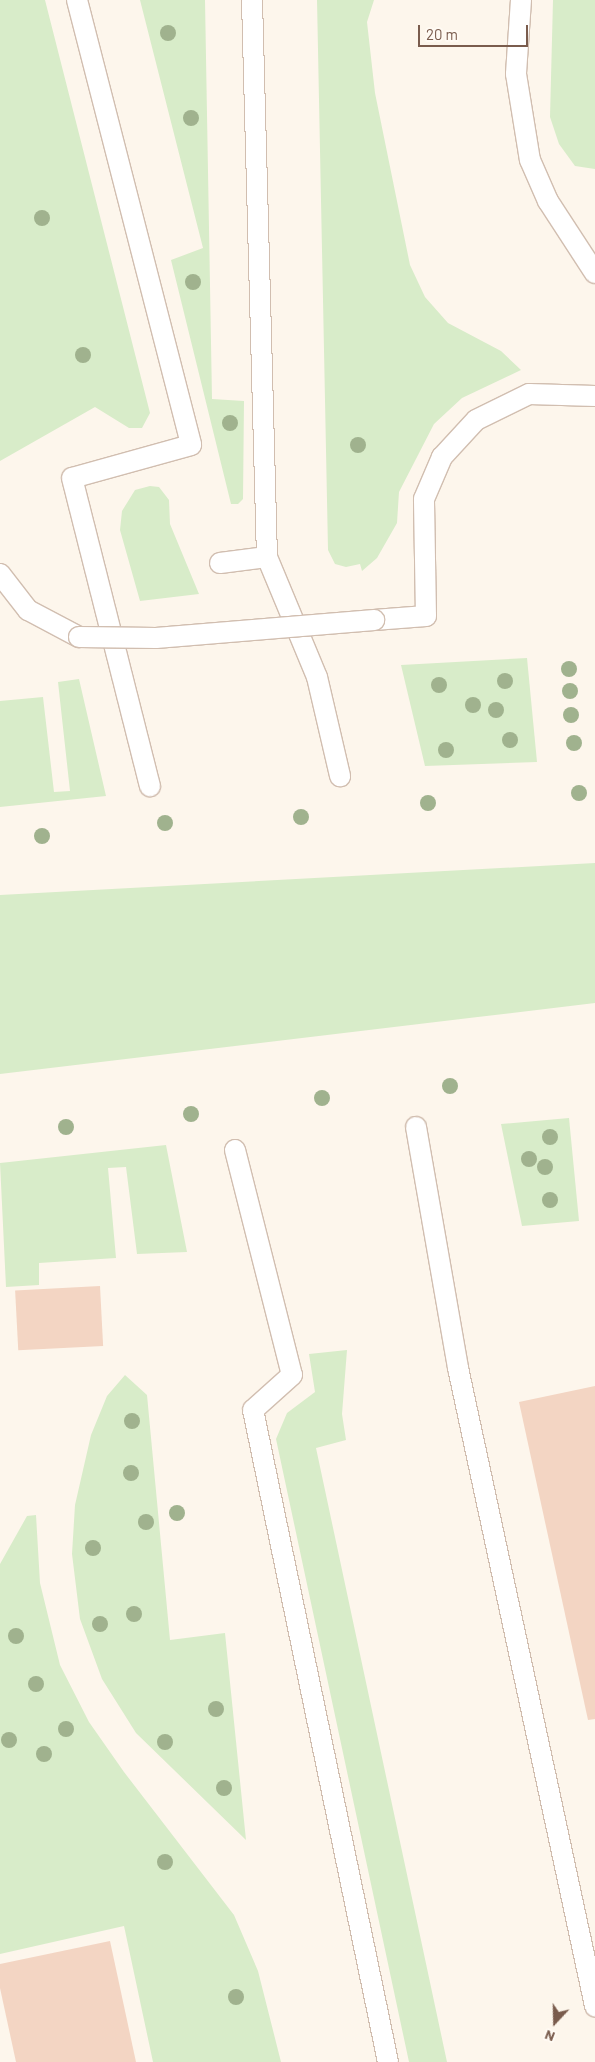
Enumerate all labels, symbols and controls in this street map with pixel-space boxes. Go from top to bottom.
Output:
scale bar [420,15,530,47]
text: 20 m [426,25,458,43]
north arrow [530,1997,580,2047]
text: N [542,2027,557,2046]

